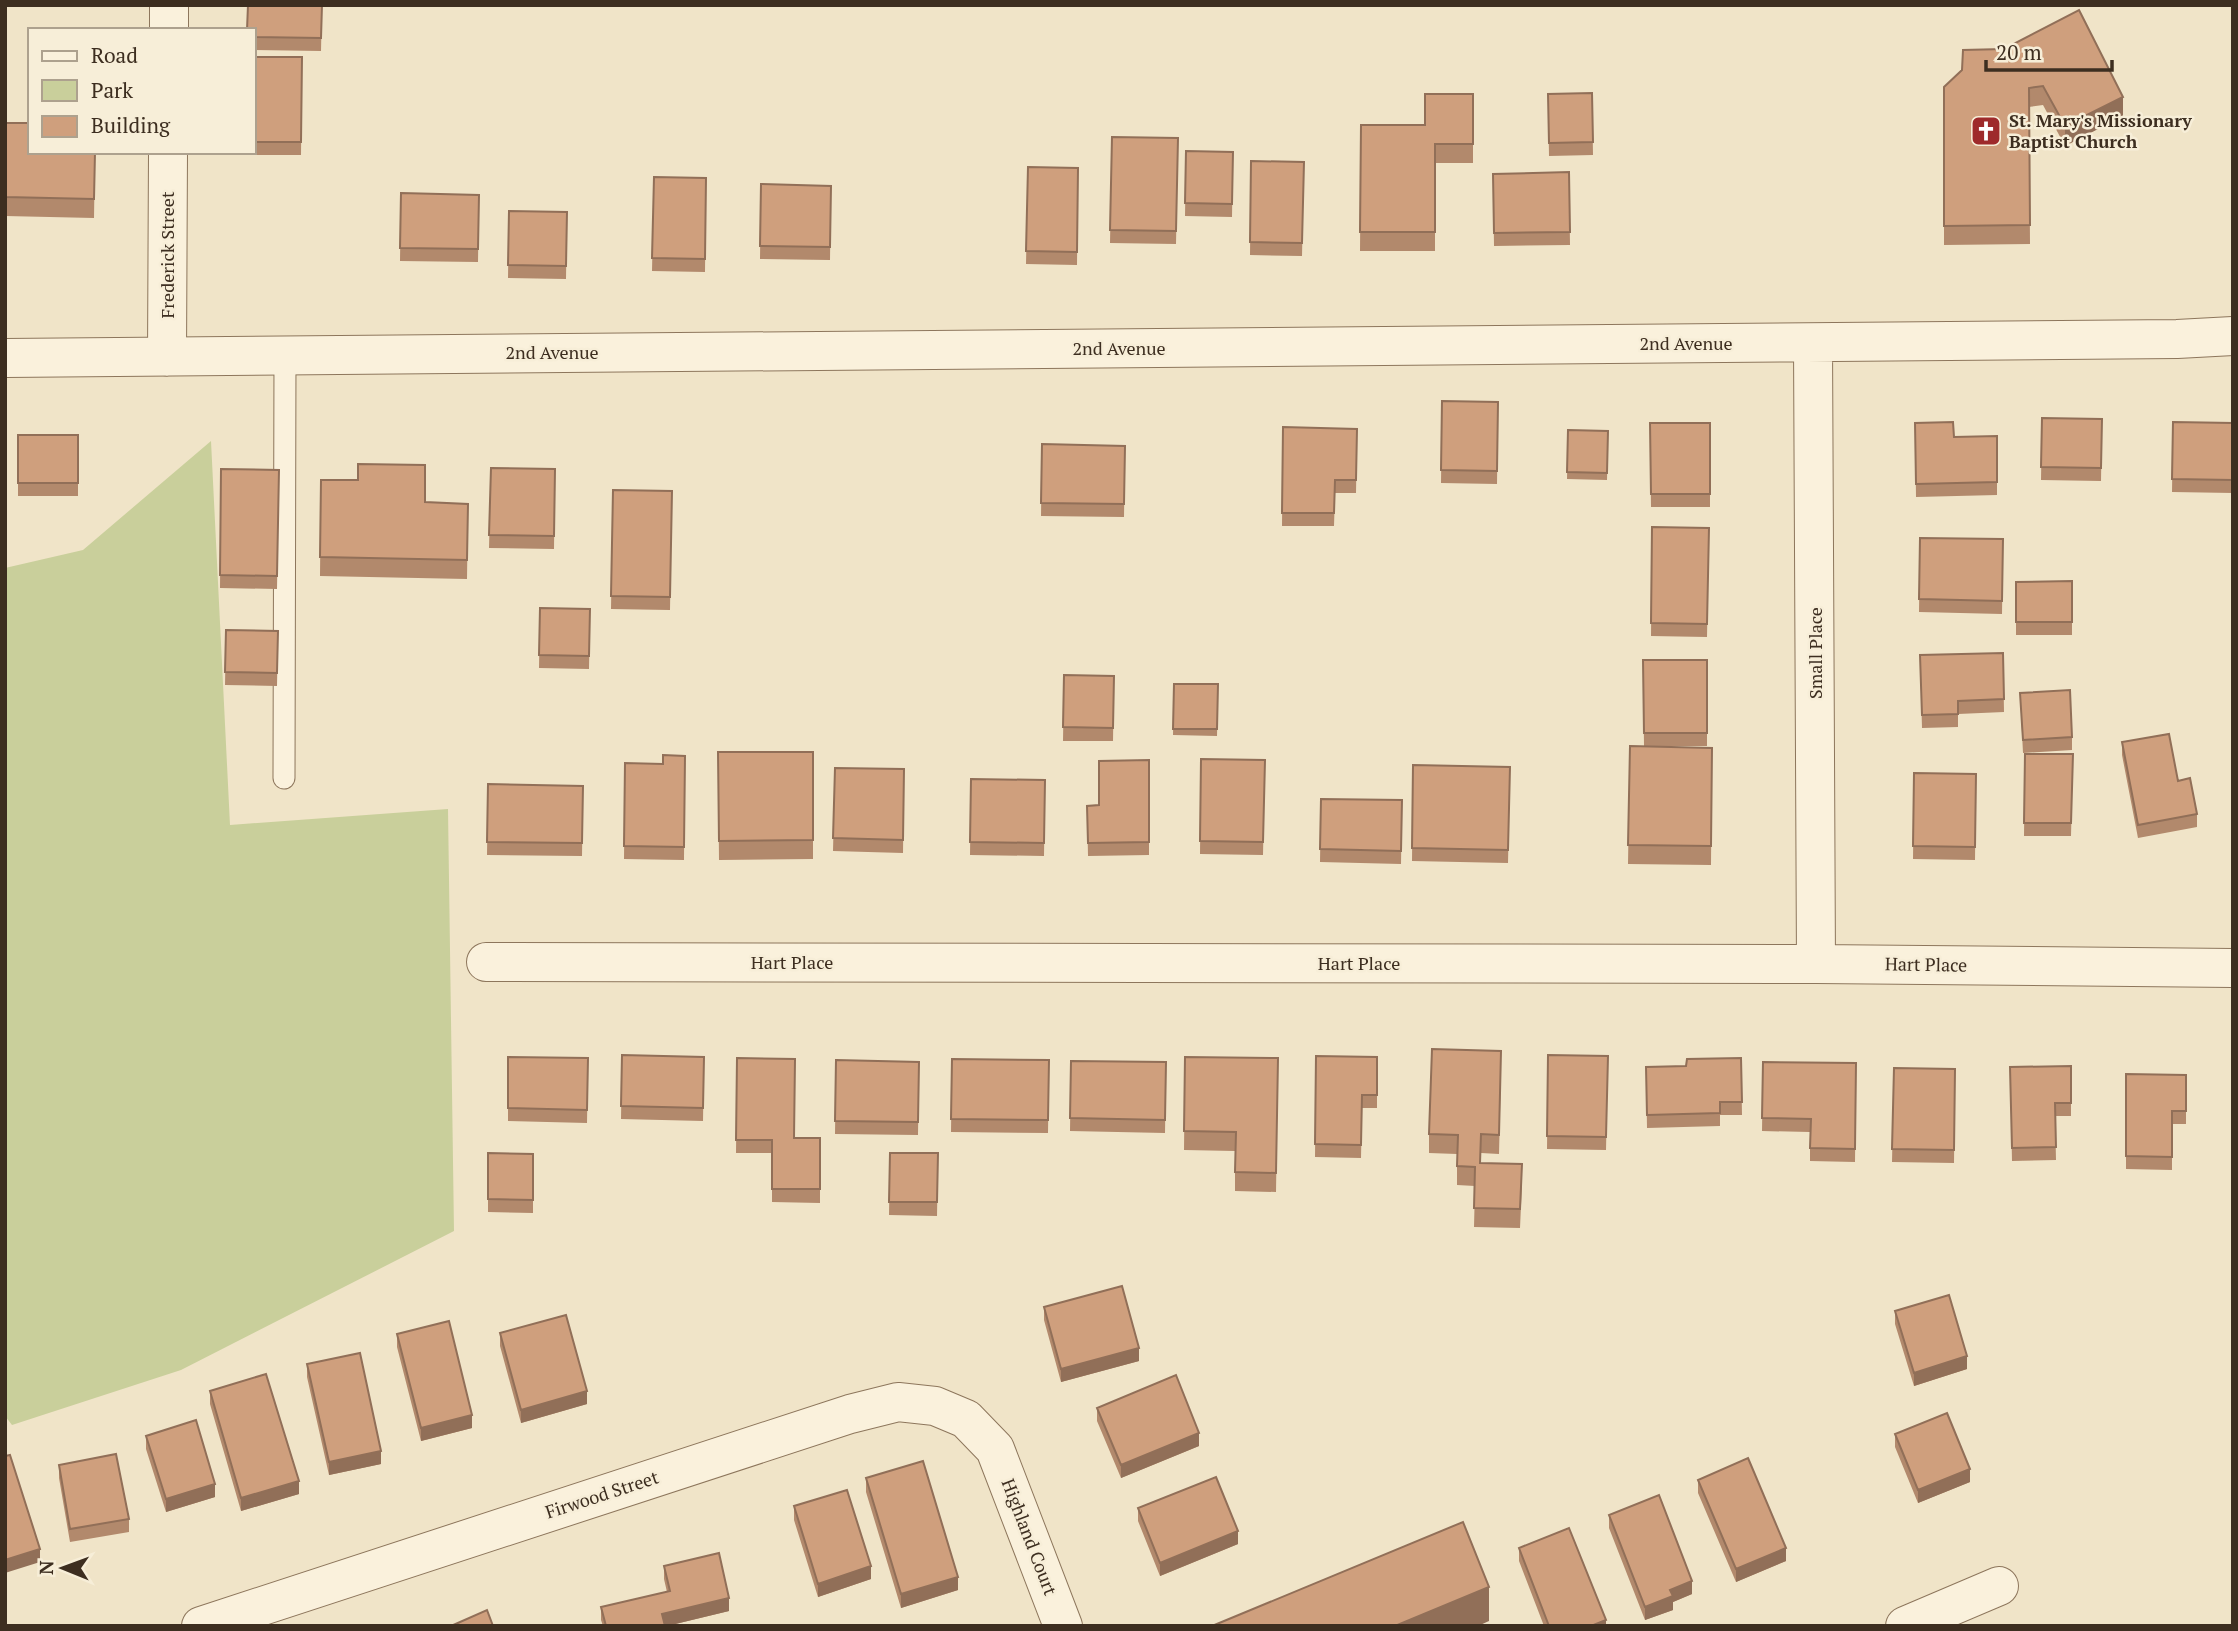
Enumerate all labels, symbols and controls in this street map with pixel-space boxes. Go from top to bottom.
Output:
legend [28,28,256,154]
scale bar [1986,28,2112,72]
text: 20 m [1996,38,2042,66]
text: Road [91,41,138,69]
text: Park [91,76,133,104]
place label: St. Mary's Missionary Baptist Church [2009,108,2192,153]
text: Building [91,111,171,139]
church icon: St. Mary's Missionary Baptist Church [1969,114,2003,148]
street label: Frederick Street [155,191,179,319]
street label: 2nd Avenue [1639,331,1733,355]
street label: 2nd Avenue [1072,336,1166,360]
street label: 2nd Avenue [505,340,599,364]
street label: Small Place [1803,607,1827,699]
street label: Hart Place [751,950,833,974]
street label: Hart Place [1318,951,1400,975]
street label: Hart Place [1885,951,1967,977]
street label: Firwood Street [542,1464,662,1524]
street label: Highland Court [997,1475,1063,1599]
north arrow [28,1533,98,1603]
text: N [33,1560,58,1575]

